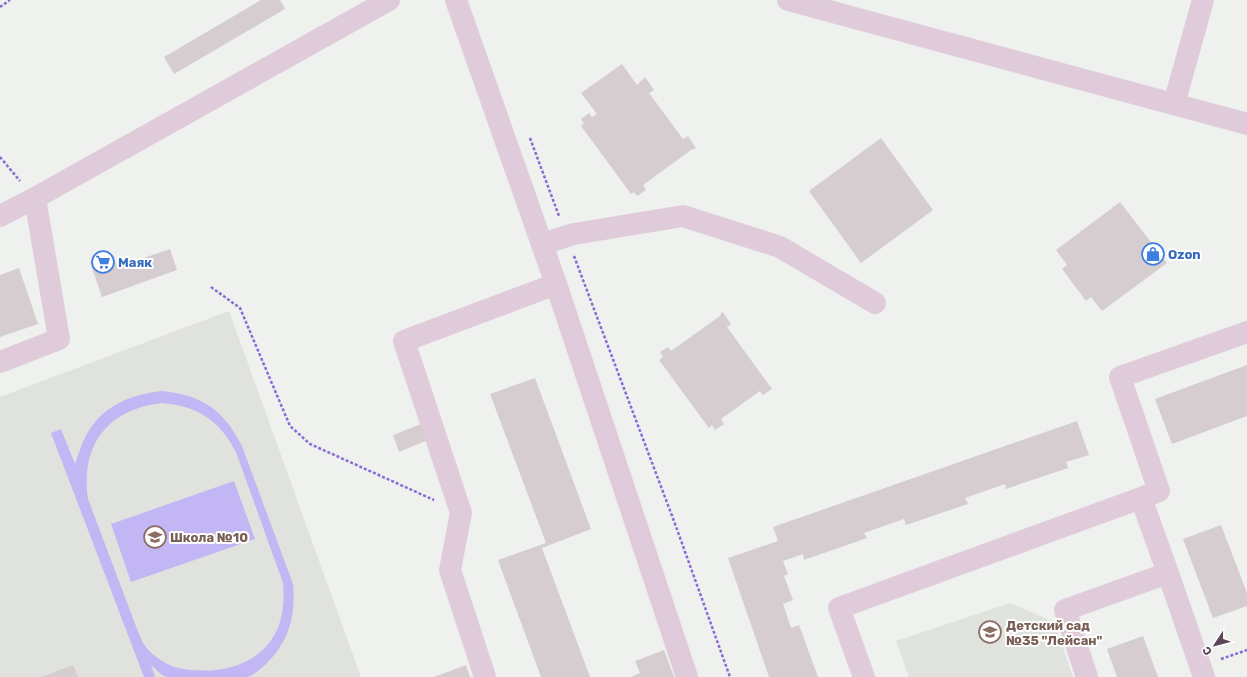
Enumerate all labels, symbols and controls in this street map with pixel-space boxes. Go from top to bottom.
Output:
shop icon: Ozon [1140,241,1166,267]
place label: Ozon [1168,247,1201,262]
supermarket icon: Маяк [90,249,116,275]
place label: Маяк [118,255,152,270]
school or university icon: Школа №10 [142,524,168,550]
place label: Школа №10 [170,530,248,545]
place label: Детский сад №35 "Лейсан" [1006,618,1103,648]
school or university icon: Детский сад №35 "Лейсан" [977,619,1003,645]
north arrow [1195,625,1235,665]
text: С [1200,643,1215,658]

